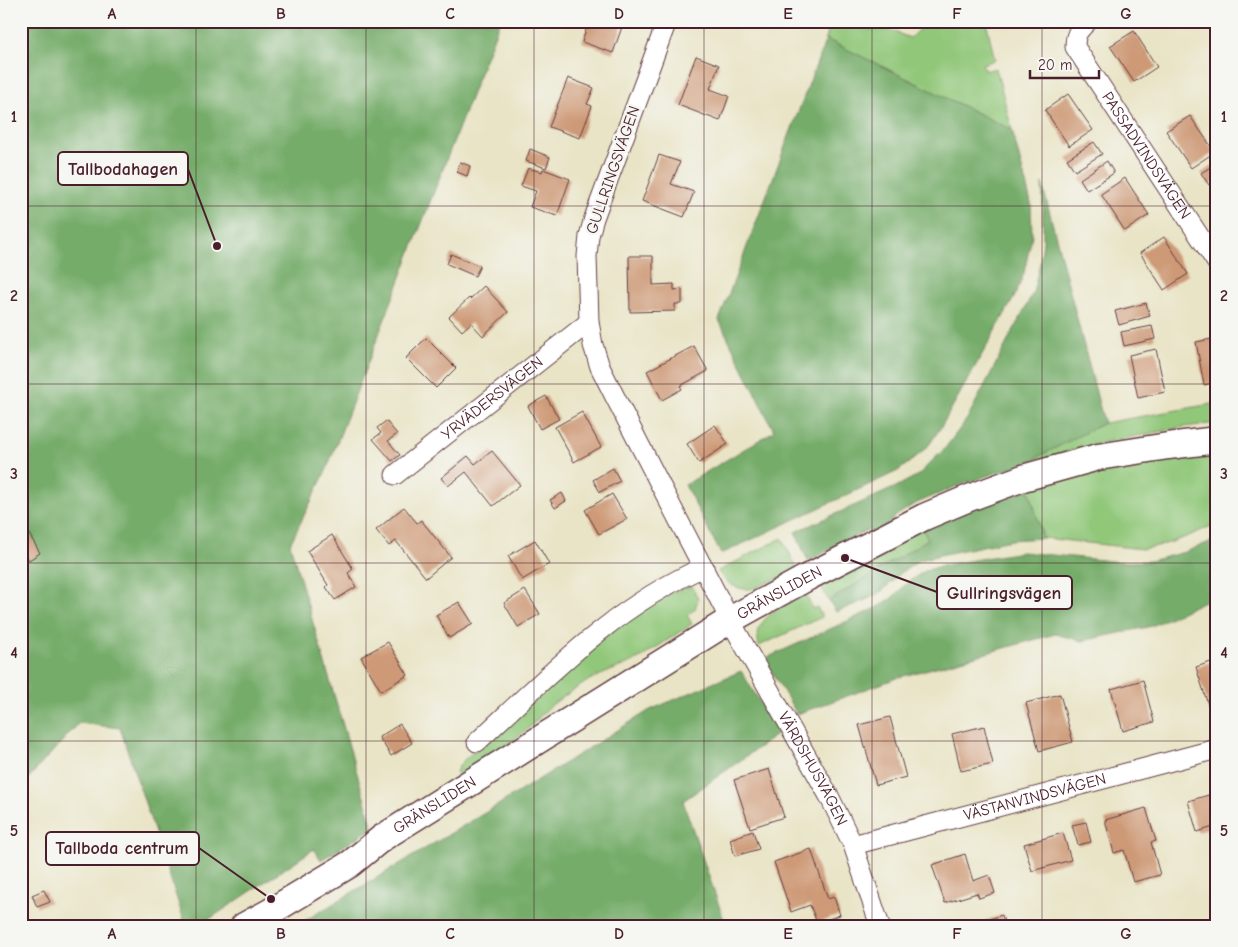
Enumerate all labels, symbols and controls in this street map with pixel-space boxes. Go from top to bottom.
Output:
text: A [108,5,117,23]
text: B [276,5,286,23]
text: C [445,5,455,23]
text: D [614,5,624,23]
text: E [783,5,793,23]
text: F [952,5,962,23]
text: G [1120,5,1132,23]
scale bar [1030,48,1099,80]
text: 20 m [1038,56,1072,74]
street label: PASSADVINDSVÄGEN [1098,89,1194,222]
street label: GULLRINGSVÄGEN [583,104,643,236]
text: 1 [11,108,17,126]
text: 1 [1221,108,1227,126]
callout: Tallbodahagen [58,152,188,185]
text: Tallbodahagen [68,159,178,180]
text: 2 [10,287,18,305]
text: 2 [1220,287,1228,305]
street label: YRVÄDERSVÄGEN [438,353,547,444]
text: 3 [10,465,18,483]
text: 3 [1220,465,1228,483]
street label: GRÄNSLIDEN [734,562,825,623]
callout: Gullringsvägen [937,576,1072,609]
text: Gullringsvägen [947,583,1061,604]
text: 4 [10,644,18,662]
text: 4 [1220,644,1228,662]
street label: VÄRDSHUSVÄGEN [775,709,851,828]
street label: VÄSTANVINDSVÄGEN [962,770,1108,824]
street label: GRÄNSLIDEN [390,772,479,838]
text: 5 [10,822,18,840]
text: 5 [1220,822,1228,840]
callout: Tallboda centrum [46,832,199,865]
text: Tallboda centrum [55,838,189,859]
text: A [108,925,117,943]
text: B [276,925,286,943]
text: C [445,925,455,943]
text: D [614,925,624,943]
text: E [783,925,793,943]
text: F [952,925,962,943]
text: G [1120,925,1132,943]

